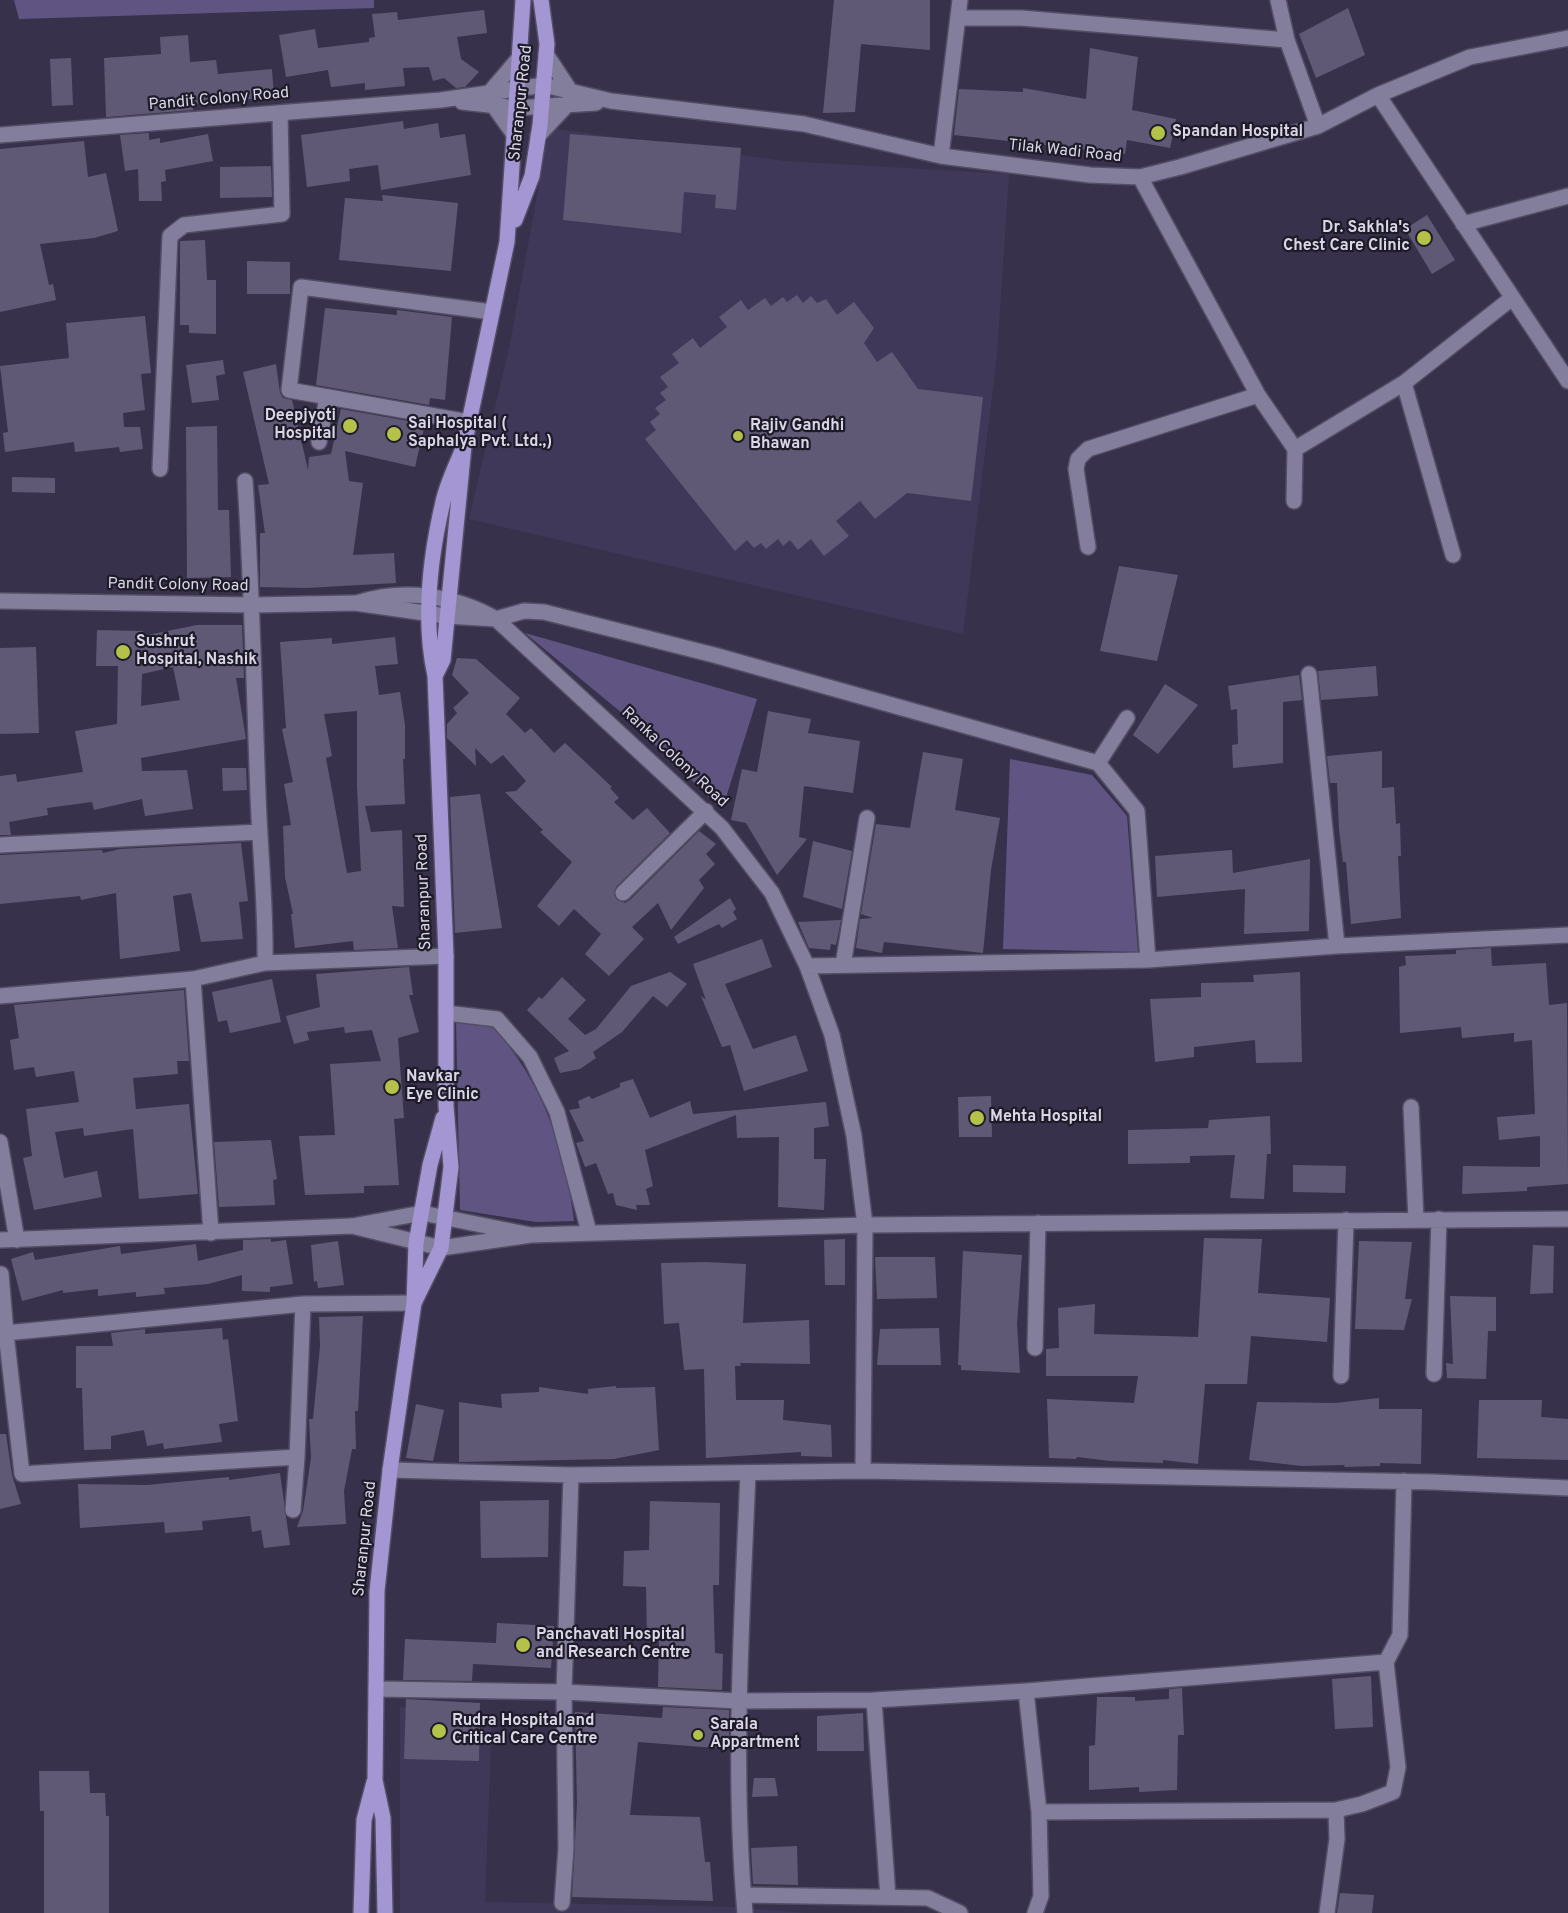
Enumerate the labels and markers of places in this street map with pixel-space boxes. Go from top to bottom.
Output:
place label: Spandan Hospital [1172,123,1303,143]
marker: Spandan Hospital [1149,124,1167,142]
place label: Dr. Sakhla's Chest Care Clinic [1283,219,1410,257]
marker: Dr. Sakhla's Chest Care Clinic [1415,229,1433,247]
place label: Deepjyoti Hospital [265,407,336,445]
place label: Sai Hospital ( Saphalya Pvt. Ltd.,) [408,415,552,453]
marker: Deepjyoti Hospital [341,417,359,435]
place label: Rajiv Gandhi Bhawan [750,417,844,455]
marker: Sai Hospital ( Saphalya Pvt. Ltd.,) [385,425,403,443]
marker: Rajiv Gandhi Bhawan [731,429,745,443]
place label: Sushrut Hospital, Nashik [136,633,257,671]
marker: Sushrut Hospital, Nashik [114,643,132,661]
place label: Navkar Eye Clinic [406,1068,479,1106]
marker: Navkar Eye Clinic [383,1078,401,1096]
place label: Mehta Hospital [990,1108,1102,1128]
marker: Mehta Hospital [968,1109,986,1127]
place label: Panchavati Hospital and Research Centre [536,1626,690,1664]
marker: Panchavati Hospital and Research Centre [514,1636,532,1654]
place label: Rudra Hospital and Critical Care Centre [452,1712,598,1750]
place label: Sarala Appartment [710,1716,800,1754]
marker: Rudra Hospital and Critical Care Centre [430,1722,448,1740]
marker: Sarala Appartment [691,1728,705,1742]

